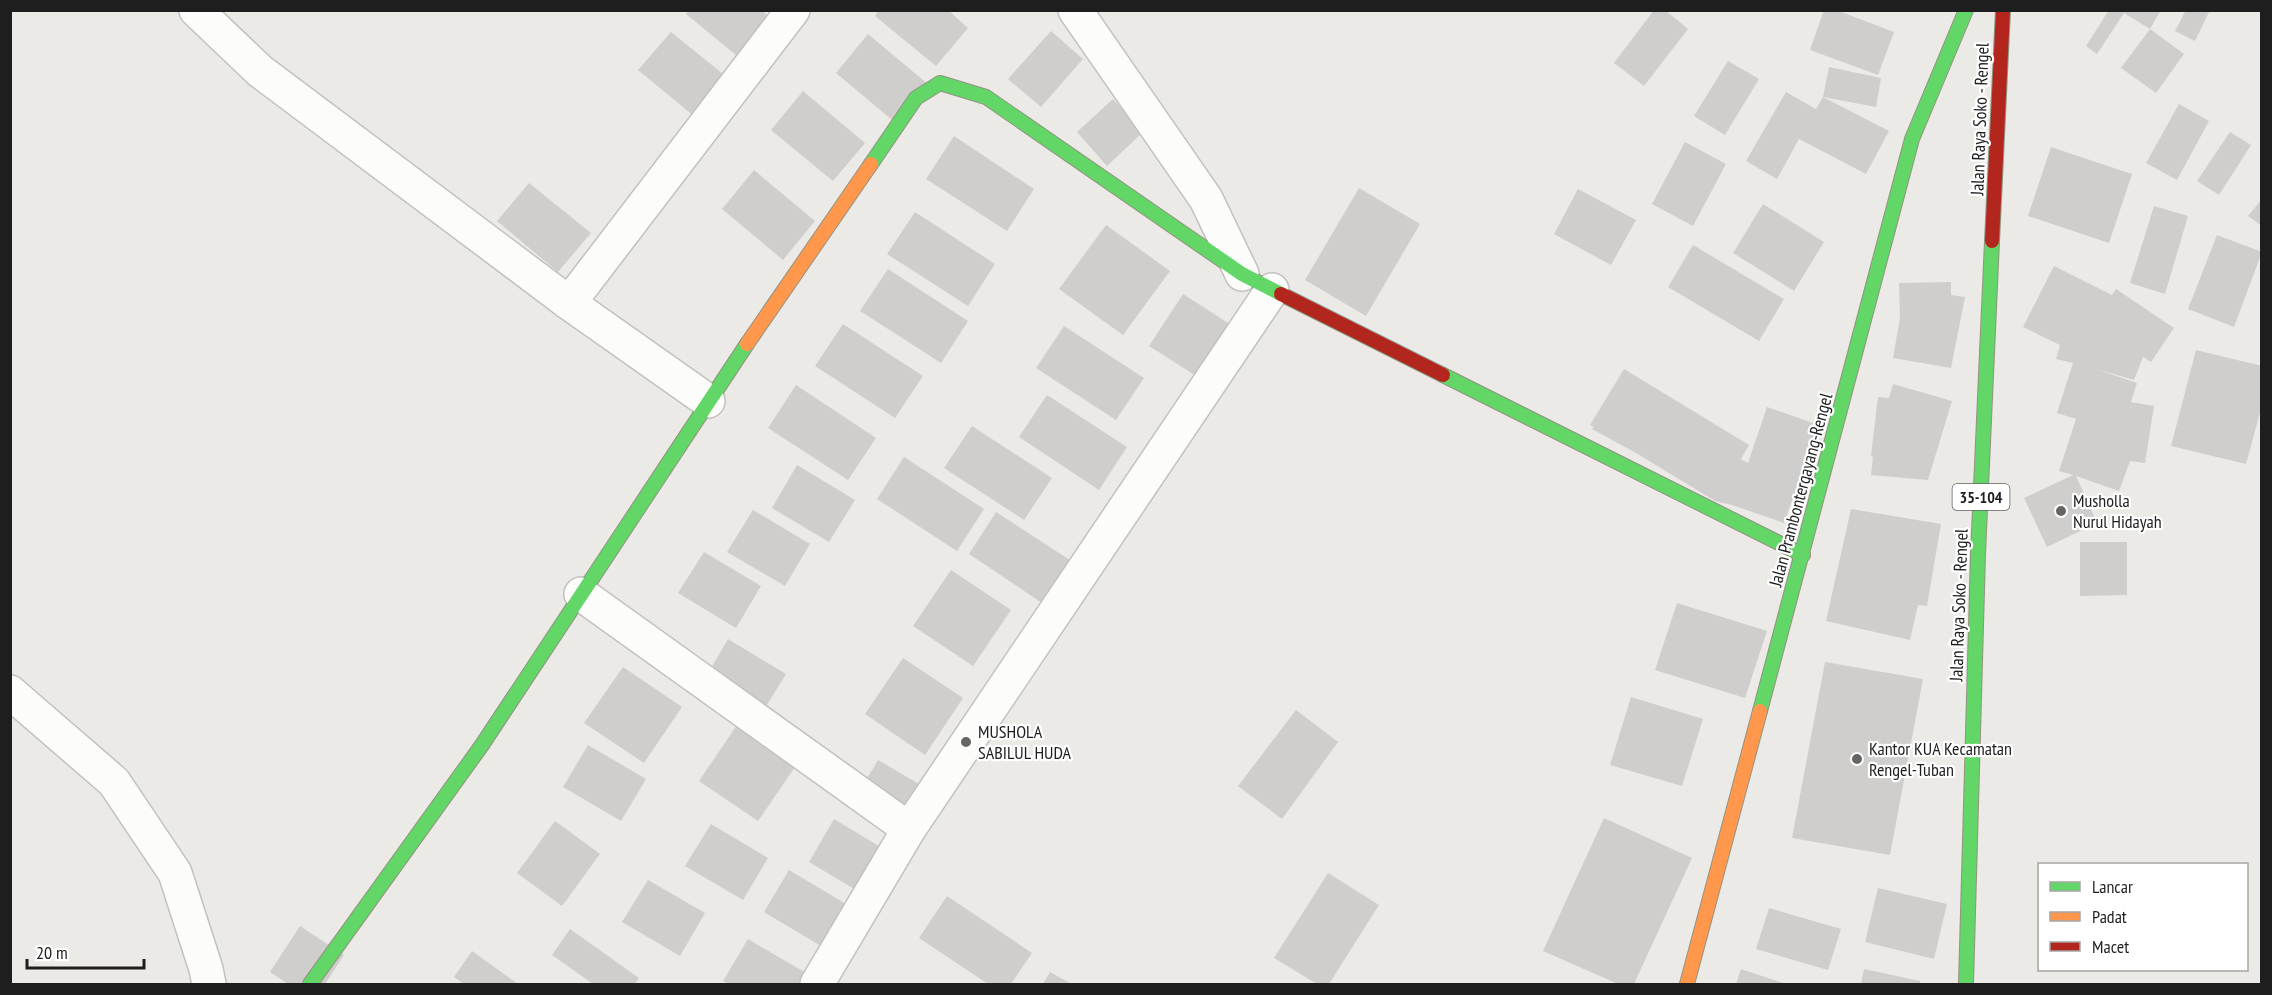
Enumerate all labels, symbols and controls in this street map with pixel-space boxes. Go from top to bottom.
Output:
street label: Jalan Raya Soko - Rengel [1965,42,1994,197]
street label: Jalan Prambontergayang-Rengel [1763,390,1838,590]
road number: 35-104 [1952,484,2010,510]
place label: Musholla Nurul Hidayah [2073,489,2162,533]
marker: Musholla Nurul Hidayah [2054,504,2068,518]
street label: Jalan Raya Soko - Rengel [1944,528,1973,683]
place label: MUSHOLA SABILUL HUDA [978,720,1071,764]
marker: MUSHOLA SABILUL HUDA [959,735,973,749]
place label: Kantor KUA Kecamatan Rengel-Tuban [1869,737,2012,781]
marker: Kantor KUA Kecamatan Rengel-Tuban [1850,752,1864,766]
legend [2038,863,2248,971]
text: Lancar [2092,875,2133,898]
text: Padat [2092,905,2127,928]
scale bar [27,932,144,970]
text: Macet [2092,935,2129,958]
text: 20 m [36,941,68,964]

